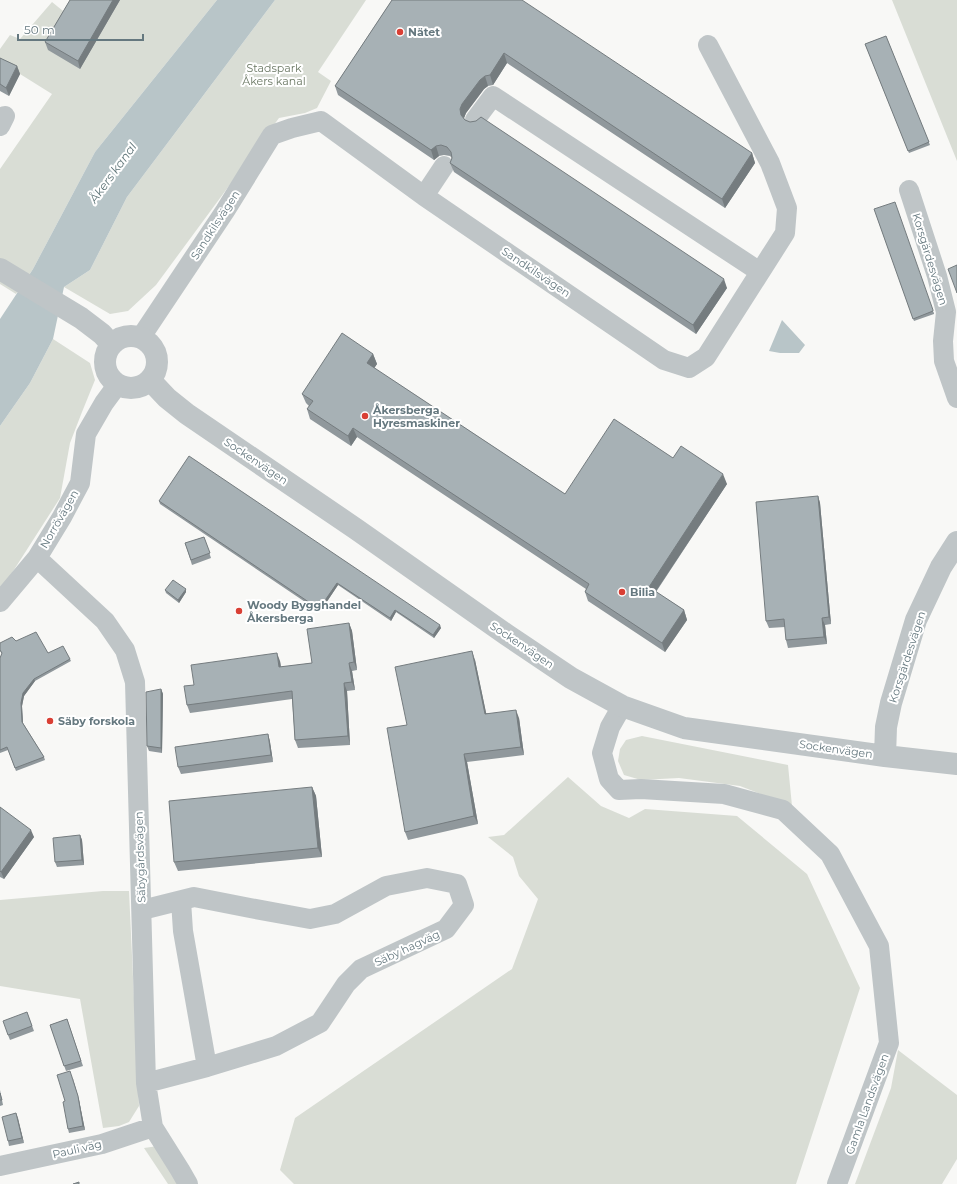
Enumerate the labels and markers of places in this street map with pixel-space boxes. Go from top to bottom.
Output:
place label: Nätet [408,25,440,39]
marker: Nätet [395,27,405,37]
place label: Åkersberga Hyresmaskiner [372,403,460,430]
marker: Åkersberga Hyresmaskiner [360,411,370,421]
place label: Bilia [630,585,655,599]
marker: Bilia [617,587,627,597]
place label: Woody Bygghandel Åkersberga [246,598,361,625]
marker: Woody Bygghandel Åkersberga [234,606,244,616]
place label: Säby forskola [58,714,135,728]
marker: Säby forskola [45,716,55,726]

